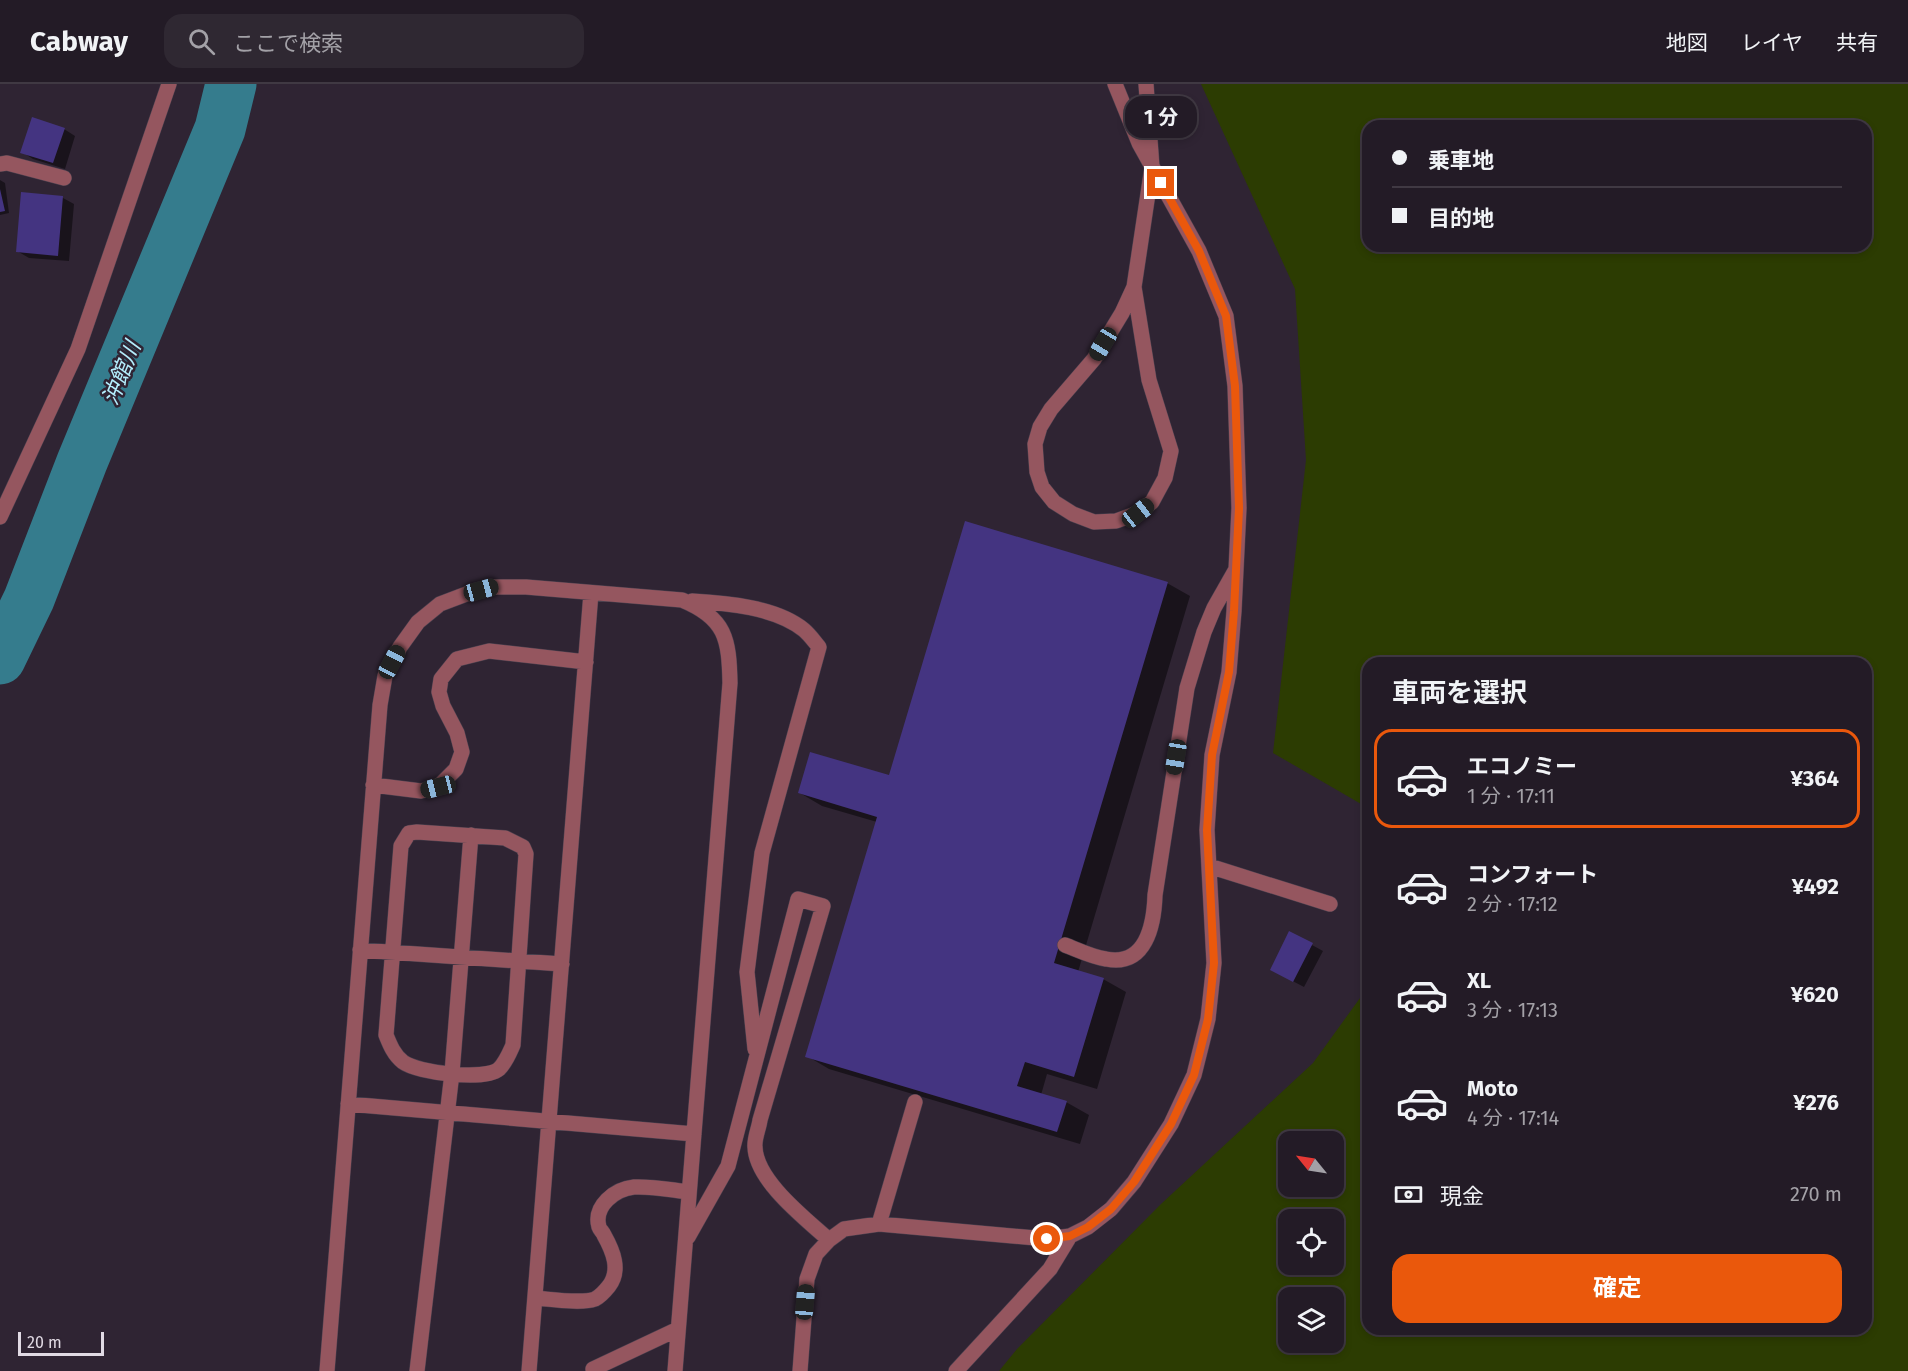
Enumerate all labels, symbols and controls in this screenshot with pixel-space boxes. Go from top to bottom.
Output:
search box [164,14,584,68]
text: Cabway [30,25,128,58]
icon: search [185,25,218,58]
text: ここで検索 [233,30,343,57]
text: 地図 [1666,30,1708,56]
text: レイヤ [1741,30,1803,56]
text: 共有 [1836,30,1878,56]
callout: 1 分 [1125,96,1197,138]
text: 1 分 [1144,105,1178,129]
text: 乗車地 [1428,147,1494,174]
route end [1147,169,1174,196]
text: 目的地 [1428,205,1494,232]
car [1086,324,1120,364]
water label: 沖館川 [97,336,147,409]
car [1118,495,1158,531]
car [461,577,501,603]
car [376,642,408,682]
text: 車両を選択 [1392,677,1527,709]
car [1164,738,1188,776]
icon: car [1395,752,1449,806]
text: エコノミー [1467,753,1577,780]
text: ¥364 [1791,765,1839,792]
car [418,774,458,800]
text: 1 分 · 17:11 [1467,784,1555,808]
icon: car [1395,860,1449,914]
text: コンフォート [1467,861,1598,888]
text: ¥492 [1792,873,1839,900]
text: 2 分 · 17:12 [1467,892,1558,916]
text: XL [1467,967,1491,994]
icon: car [1395,968,1449,1022]
text: ¥620 [1791,981,1839,1008]
text: 3 分 · 17:13 [1467,998,1558,1022]
text: Moto [1467,1075,1518,1102]
icon: car [1395,1076,1449,1130]
text: ¥276 [1793,1089,1839,1116]
text: 4 分 · 17:14 [1467,1106,1559,1130]
north arrow [1278,1131,1344,1197]
map controls [1278,1131,1344,1353]
icon: cash [1392,1178,1425,1211]
text: 270 m [1790,1182,1842,1206]
text: 現金 [1440,1183,1484,1210]
button: locate [1278,1209,1344,1275]
route start [1033,1225,1060,1252]
button: 確定 [1392,1254,1842,1323]
car [794,1283,816,1321]
button: layers [1278,1287,1344,1353]
scale bar [18,1329,104,1356]
text: 20 m [27,1333,62,1352]

